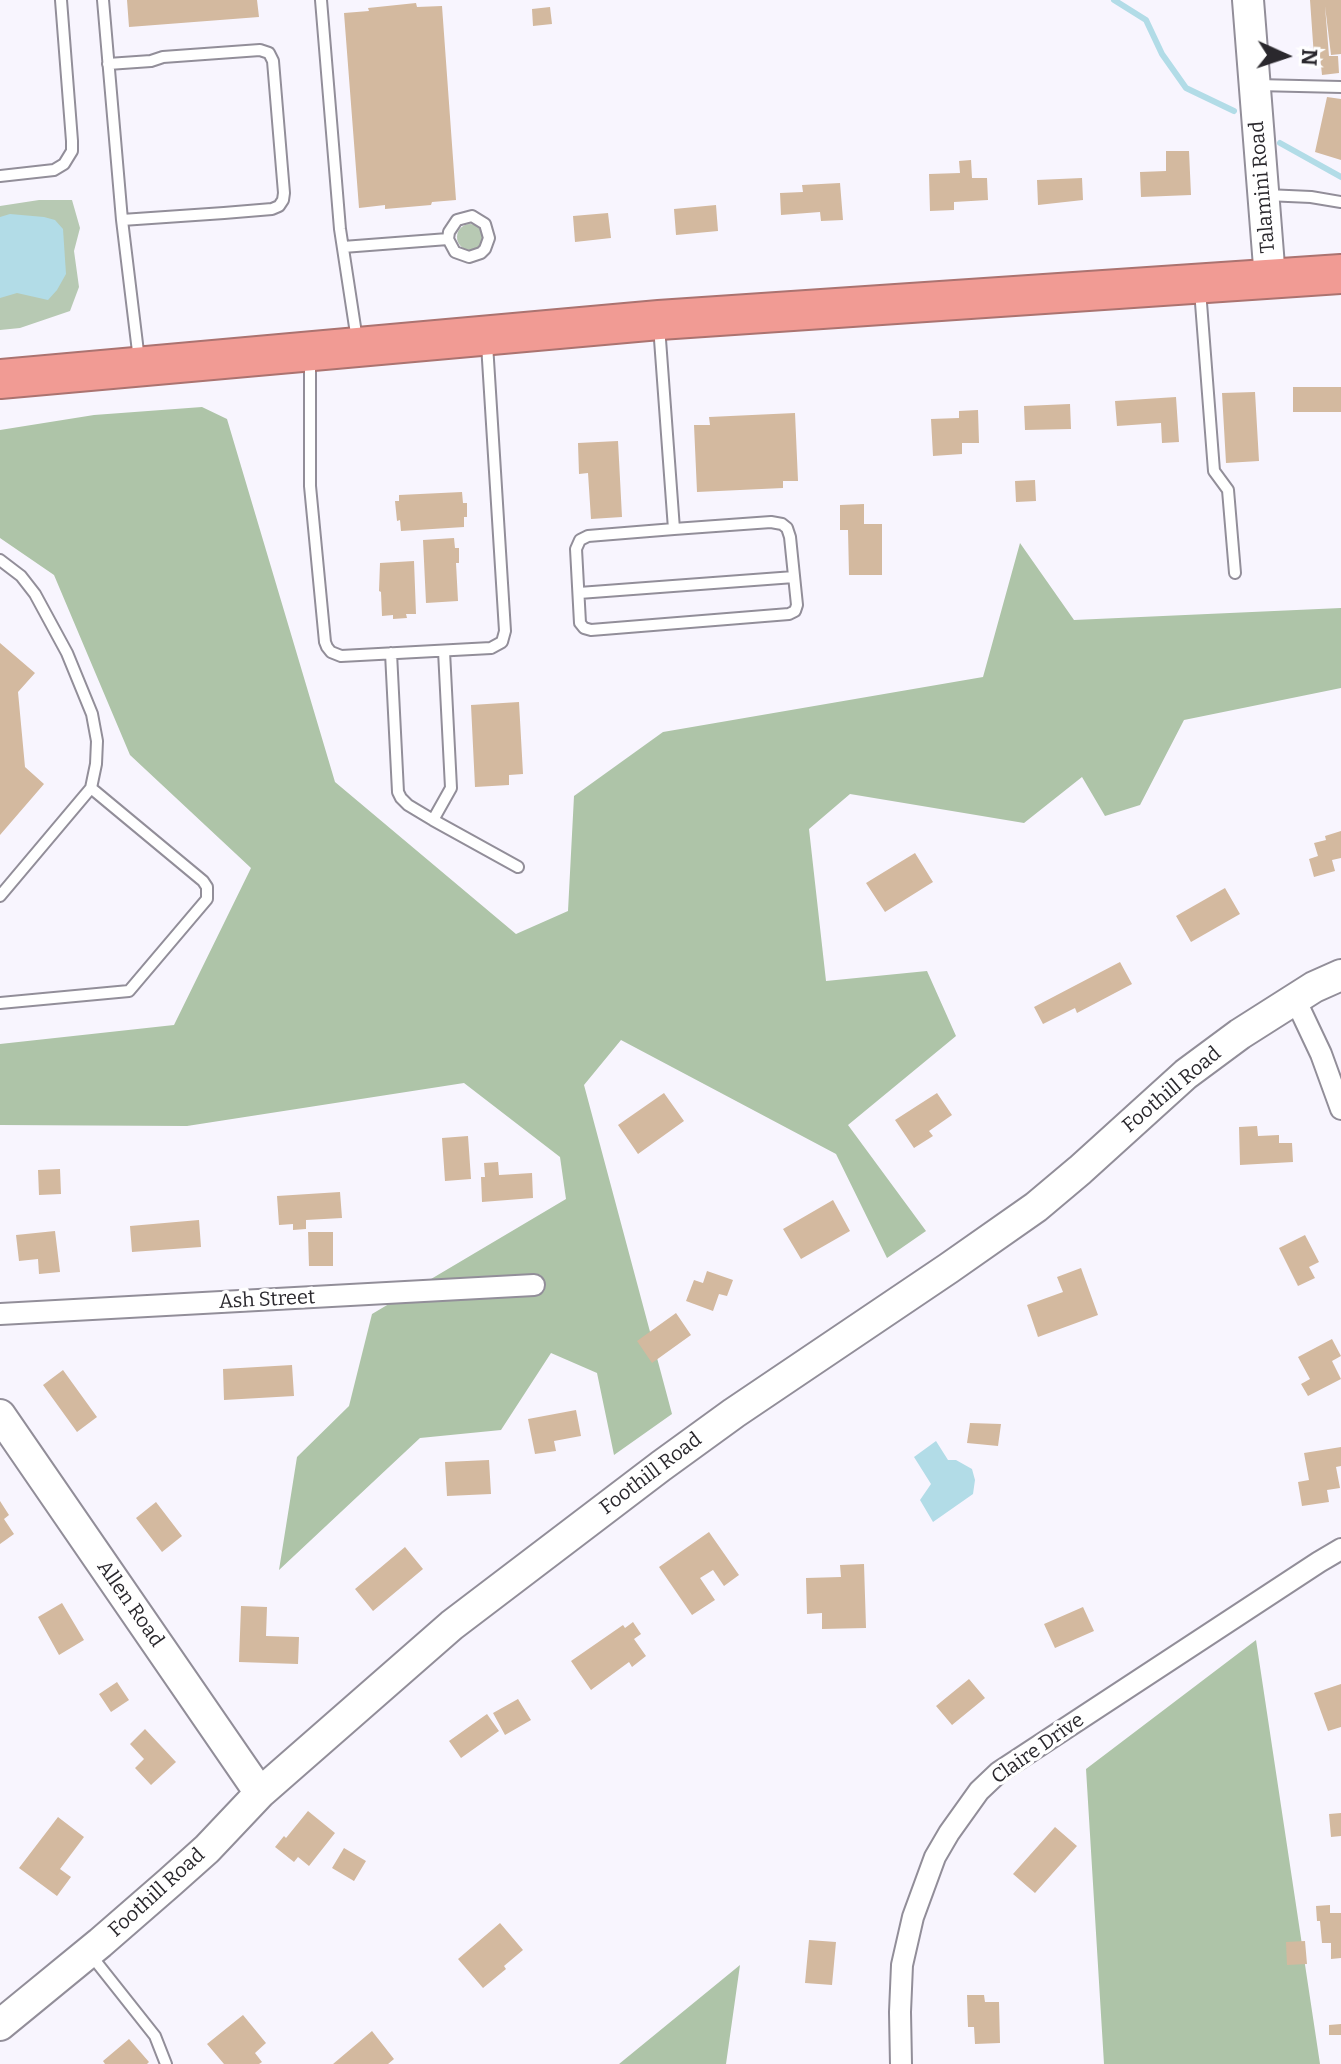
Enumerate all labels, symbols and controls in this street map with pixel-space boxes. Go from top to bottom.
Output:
north arrow [1245,16,1325,96]
text: N [1296,48,1323,66]
street label: Talamini Road [1245,120,1281,254]
street label: Foothill Road [1118,1042,1226,1138]
street label: Ash Street [218,1285,316,1315]
street label: Foothill Road [595,1428,707,1520]
street label: Allen Road [91,1556,169,1652]
street label: Claire Drive [987,1708,1089,1790]
street label: Foothill Road [104,1843,210,1943]

